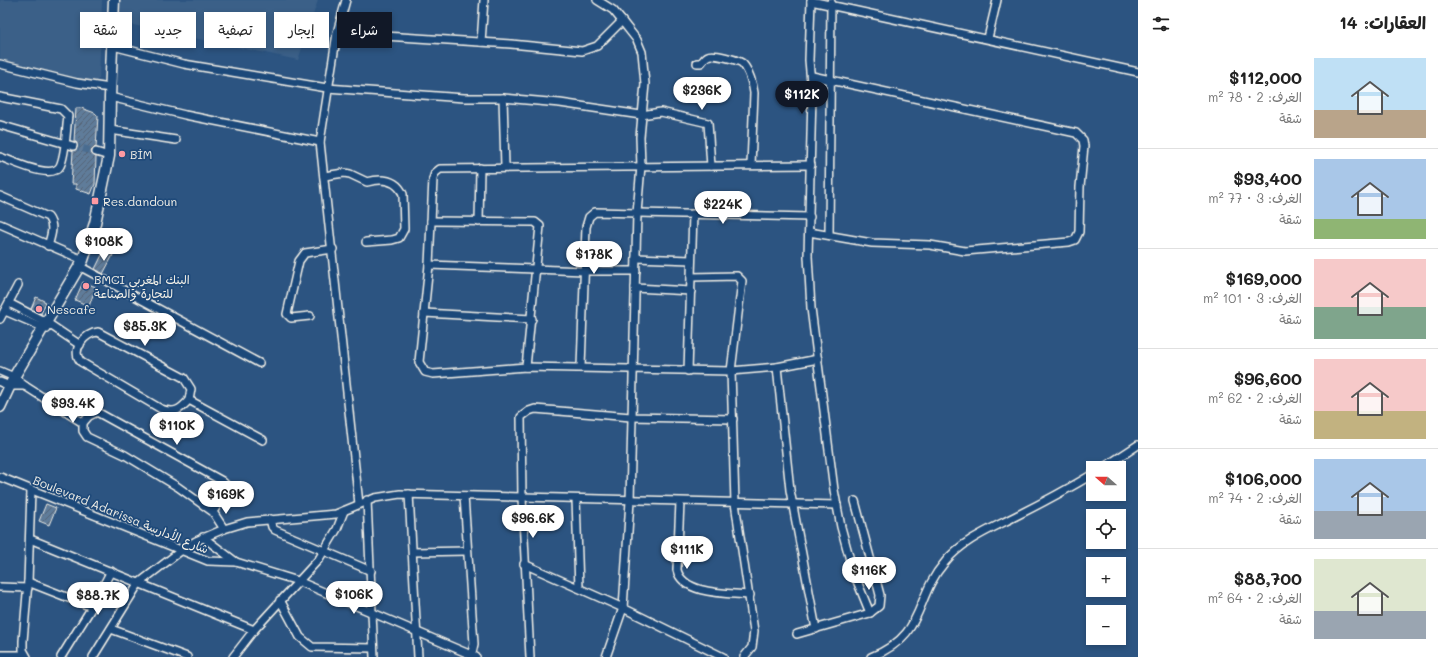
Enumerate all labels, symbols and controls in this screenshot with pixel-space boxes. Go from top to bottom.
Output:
text: العقارات: 14 [1339,11,1426,33]
chip: شقة [80,12,132,48]
chip: جديد [140,12,196,48]
chip: تصفية [204,12,266,48]
chip: إيجار [274,12,329,48]
chip: شراء [337,12,392,48]
icon: filters [1150,13,1172,35]
text: $112,000 [1229,66,1302,88]
icon: home [1346,74,1394,122]
pin: $236K [674,77,730,111]
text: $236K [682,81,722,98]
pin: $112K [774,81,830,115]
text: $112K [784,85,820,102]
text: الغرف: 2 · 78 m² [1208,88,1302,105]
text: شقة [1279,109,1302,126]
place label: BİM [130,146,152,162]
marker: BİM [117,149,127,159]
text: $93,400 [1233,167,1302,189]
icon: home [1346,175,1394,223]
text: الغرف: 3 · 77 m² [1208,189,1302,206]
pin: $224K [695,191,751,225]
place label: Res.dandoun [103,193,177,209]
text: $224K [703,195,743,212]
marker: Res.dandoun [90,196,100,206]
text: شقة [1279,210,1302,227]
pin: $108K [76,228,132,262]
text: $108K [85,232,123,249]
pin: $178K [566,241,622,275]
text: $178K [575,245,613,262]
text: $169,000 [1225,267,1302,289]
place label: BMCI البنك المغربي للتجارة والصناعة [94,271,190,302]
icon: home [1346,275,1394,323]
marker: BMCI البنك المغربي للتجارة والصناعة [81,281,91,291]
text: الغرف: 3 · 101 m² [1203,289,1302,306]
place label: Nescafe [47,301,96,317]
marker: Nescafe [34,304,44,314]
text: شقة [1279,310,1302,327]
pin: $85.3K [112,313,178,347]
text: $85.3K [123,317,167,334]
text: $96,600 [1234,367,1302,389]
icon: home [1346,375,1394,423]
text: الغرف: 2 · 62 m² [1208,389,1302,406]
pin: $93.4K [40,390,106,424]
text: $93.4K [51,394,95,411]
text: شقة [1279,410,1302,427]
pin: $110K [149,412,205,446]
text: $110K [159,416,195,433]
north arrow [1086,461,1126,501]
map controls [1086,461,1126,645]
text: $106,000 [1225,467,1302,489]
street label: Boulevard Adarissa شارع الأدارسة [30,471,211,558]
icon: home [1346,475,1394,523]
pin: $169K [198,481,254,515]
text: $169K [207,485,245,502]
text: الغرف: 2 · 74 m² [1208,489,1302,506]
pin: $96.6K [500,505,566,539]
text: $96.6K [511,509,555,526]
button: locate [1086,509,1126,549]
text: شقة [1279,510,1302,527]
pin: $111K [659,536,715,570]
text: $111K [670,540,704,557]
pin: $116K [841,557,897,591]
button: + [1086,557,1126,597]
text: $116K [851,561,887,578]
text: $88,700 [1234,567,1302,589]
icon: home [1346,575,1394,623]
pin: $106K [326,581,382,615]
pin: $88.7K [65,582,131,616]
text: $106K [335,585,373,602]
text: $88.7K [76,586,120,603]
text: الغرف: 2 · 64 m² [1208,589,1302,606]
button: − [1086,605,1126,645]
text: شقة [1279,610,1302,627]

